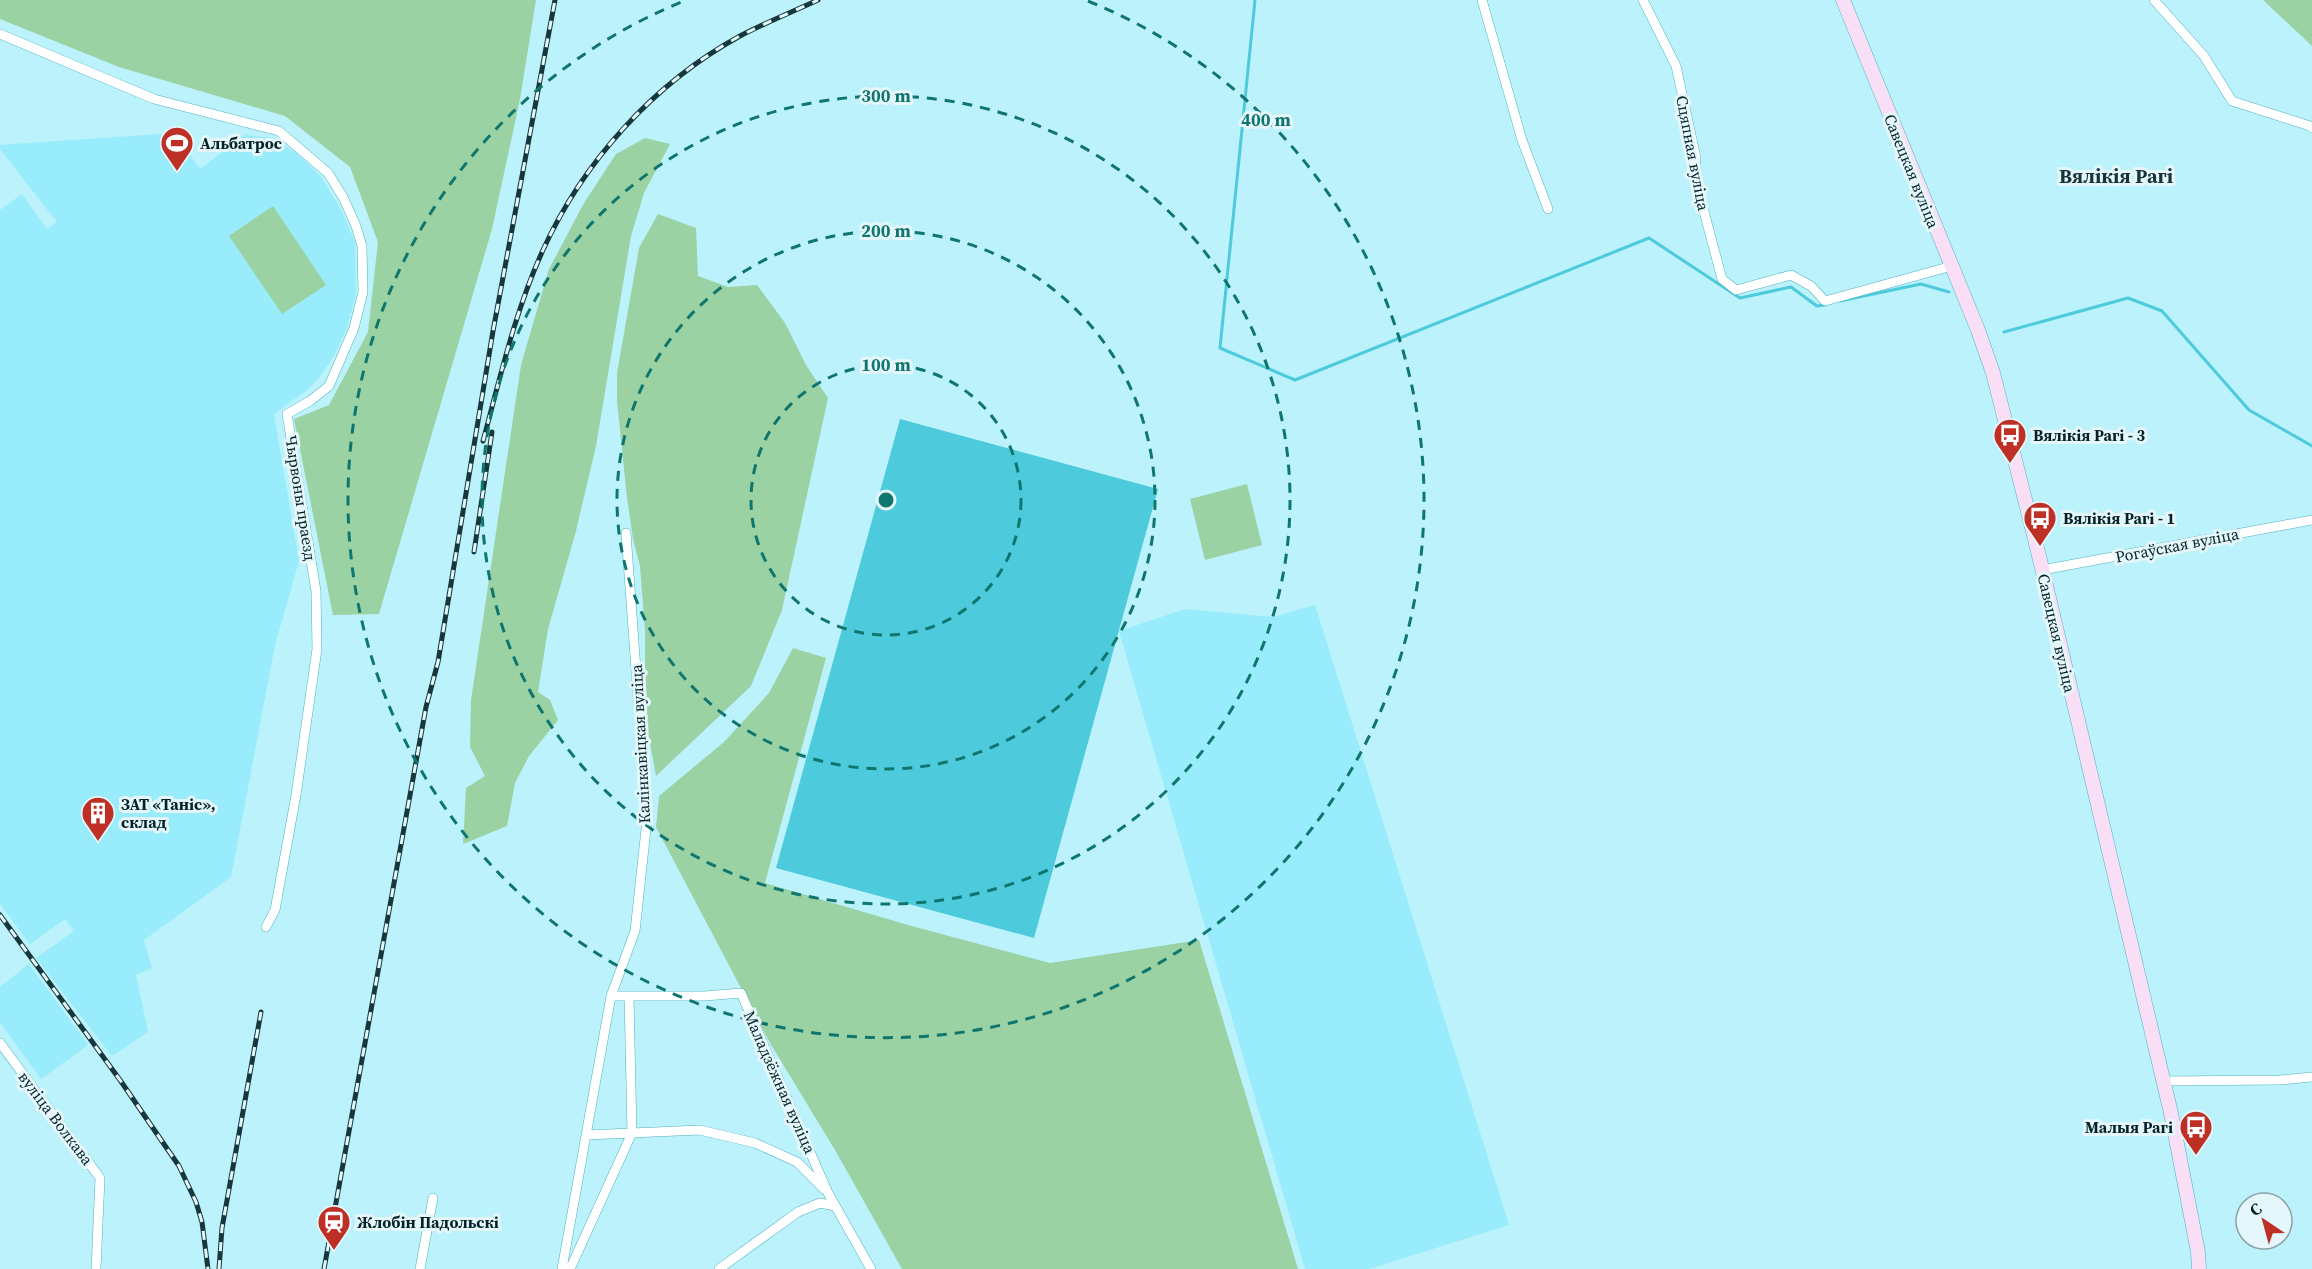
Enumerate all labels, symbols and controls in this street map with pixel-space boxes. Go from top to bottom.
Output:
text: 300 m [861,83,911,108]
street label: Сцяпная вуліца [1671,94,1715,213]
text: 400 m [1241,107,1291,132]
street label: Савецкая вуліца [1879,111,1945,232]
sports icon: Альбатрос [159,125,195,172]
place label: Альбатрос [200,132,282,154]
district label: Вялікія Рагі [2059,162,2173,190]
text: 200 m [861,218,911,243]
text: 100 m [861,352,911,377]
bus stop icon: Вялікія Рагі - 3 [1992,417,2028,464]
place label: Вялікія Рагі - 3 [2033,424,2146,446]
street label: Чырвоны праезд [280,434,322,562]
centre of rings [876,490,896,510]
bus stop icon: Вялікія Рагі - 1 [2022,500,2058,547]
place label: Вялікія Рагі - 1 [2063,507,2175,529]
street label: Рогаўская вуліца [2113,522,2242,568]
street label: Савецкая вуліца [2033,571,2082,695]
street label: Калінкавіцкая вуліца [625,663,655,824]
place label: ЗАТ «Таніс», склад [121,793,215,833]
building icon: ЗАТ «Таніс», склад [80,795,116,842]
street label: Маладзёжная вуліца [739,1007,822,1158]
street label: вуліца Волкава [13,1067,99,1170]
bus stop icon: Малыя Рагі [2178,1109,2214,1156]
place label: Малыя Рагі [2085,1116,2173,1138]
north arrow [2234,1191,2294,1251]
text: С [2245,1197,2266,1221]
station icon: Жлобін Падольскі [316,1204,352,1251]
place label: Жлобін Падольскі [357,1211,499,1233]

